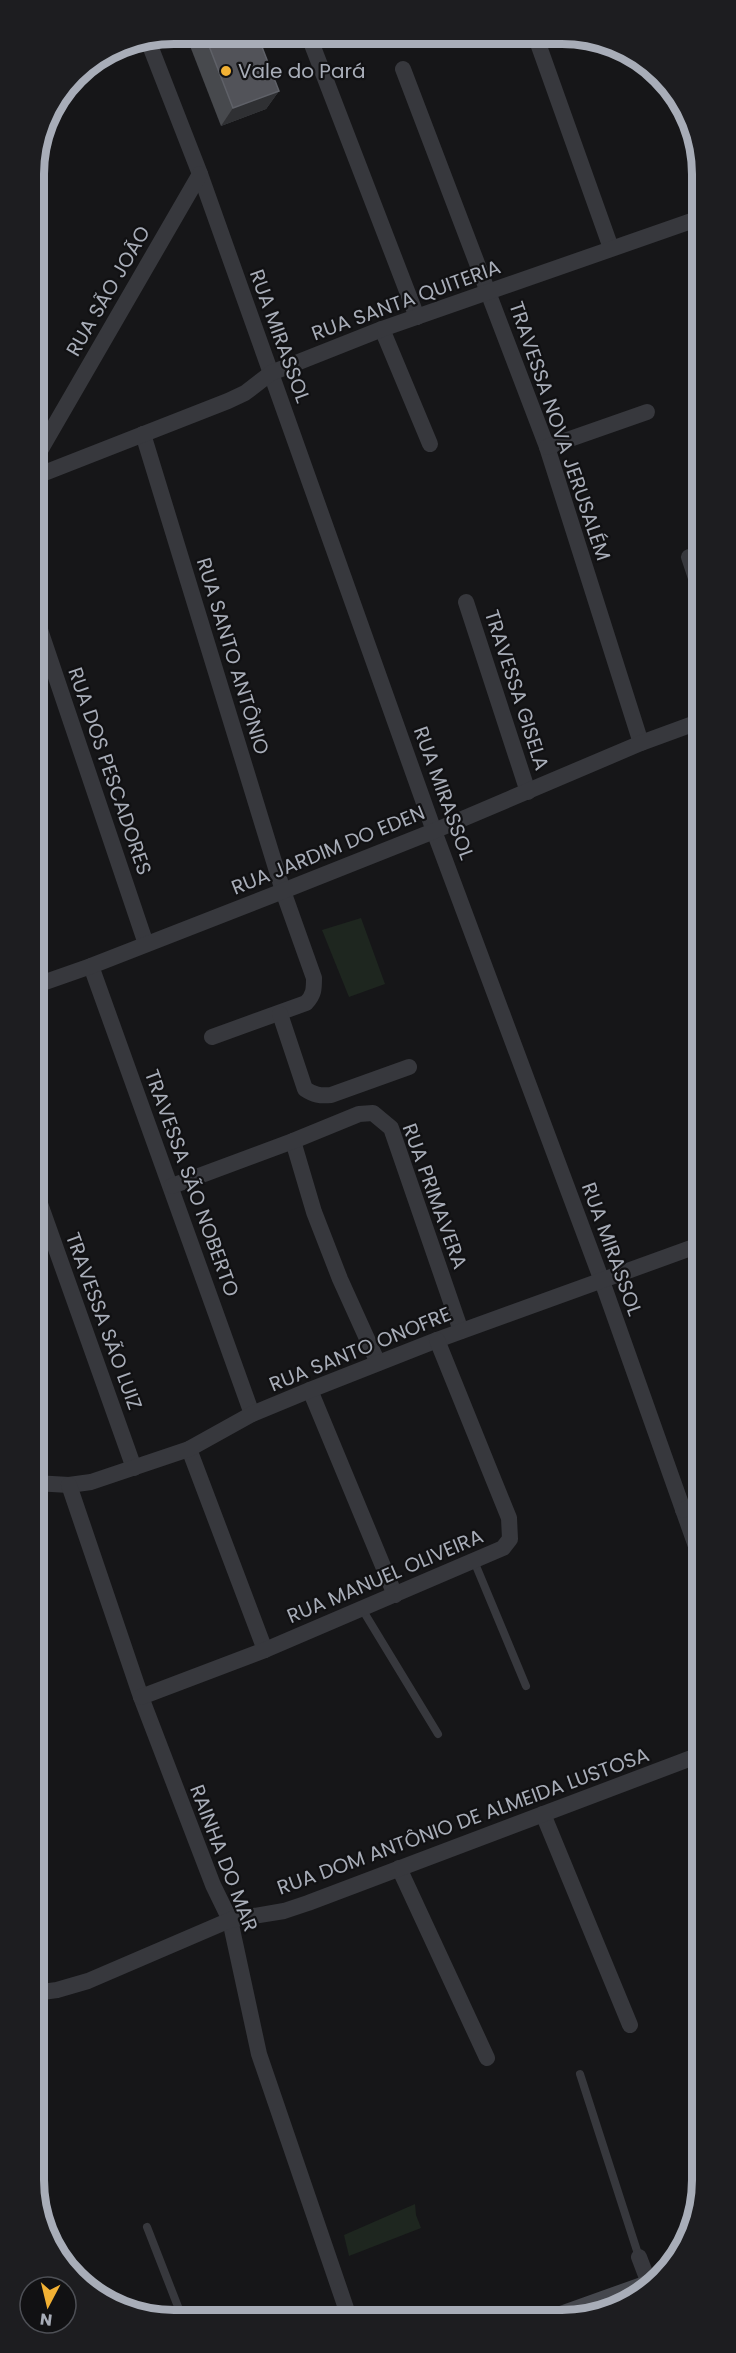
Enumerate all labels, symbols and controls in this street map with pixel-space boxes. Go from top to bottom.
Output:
place label: Vale do Pará [238,57,365,85]
marker: Vale do Pará [219,64,233,78]
street label: RUA SÃO JOÃO [59,221,157,361]
street label: RUA SANTA QUITERIA [308,253,504,347]
street label: RUA MIRASSOL [243,265,317,407]
street label: TRAVESSA NOVA JERUSALÉM [502,298,618,564]
street label: RUA SANTO ANTÔNIO [190,554,276,758]
street label: TRAVESSA GISELA [478,606,556,774]
street label: RUA DOS PESCADORES [61,663,159,879]
street label: RUA MIRASSOL [407,722,481,864]
street label: RUA JARDIM DO EDEN [227,798,429,902]
street label: TRAVESSA SÃO NOBERTO [138,1066,246,1300]
street label: RUA PRIMAVERA [396,1119,474,1273]
street label: RUA MIRASSOL [575,1178,649,1320]
street label: TRAVESSA SÃO LUIZ [59,1228,149,1414]
street label: RUA SANTO ONOFRE [265,1300,455,1398]
street label: RUA MANUEL OLIVEIRA [283,1522,487,1630]
street label: RUA DOM ANTÔNIO DE ALMEIDA LUSTOSA [273,1740,653,1902]
street label: RAINHA DO MAR [183,1780,265,1936]
north arrow [18,2275,78,2335]
text: N [39,2307,54,2332]

